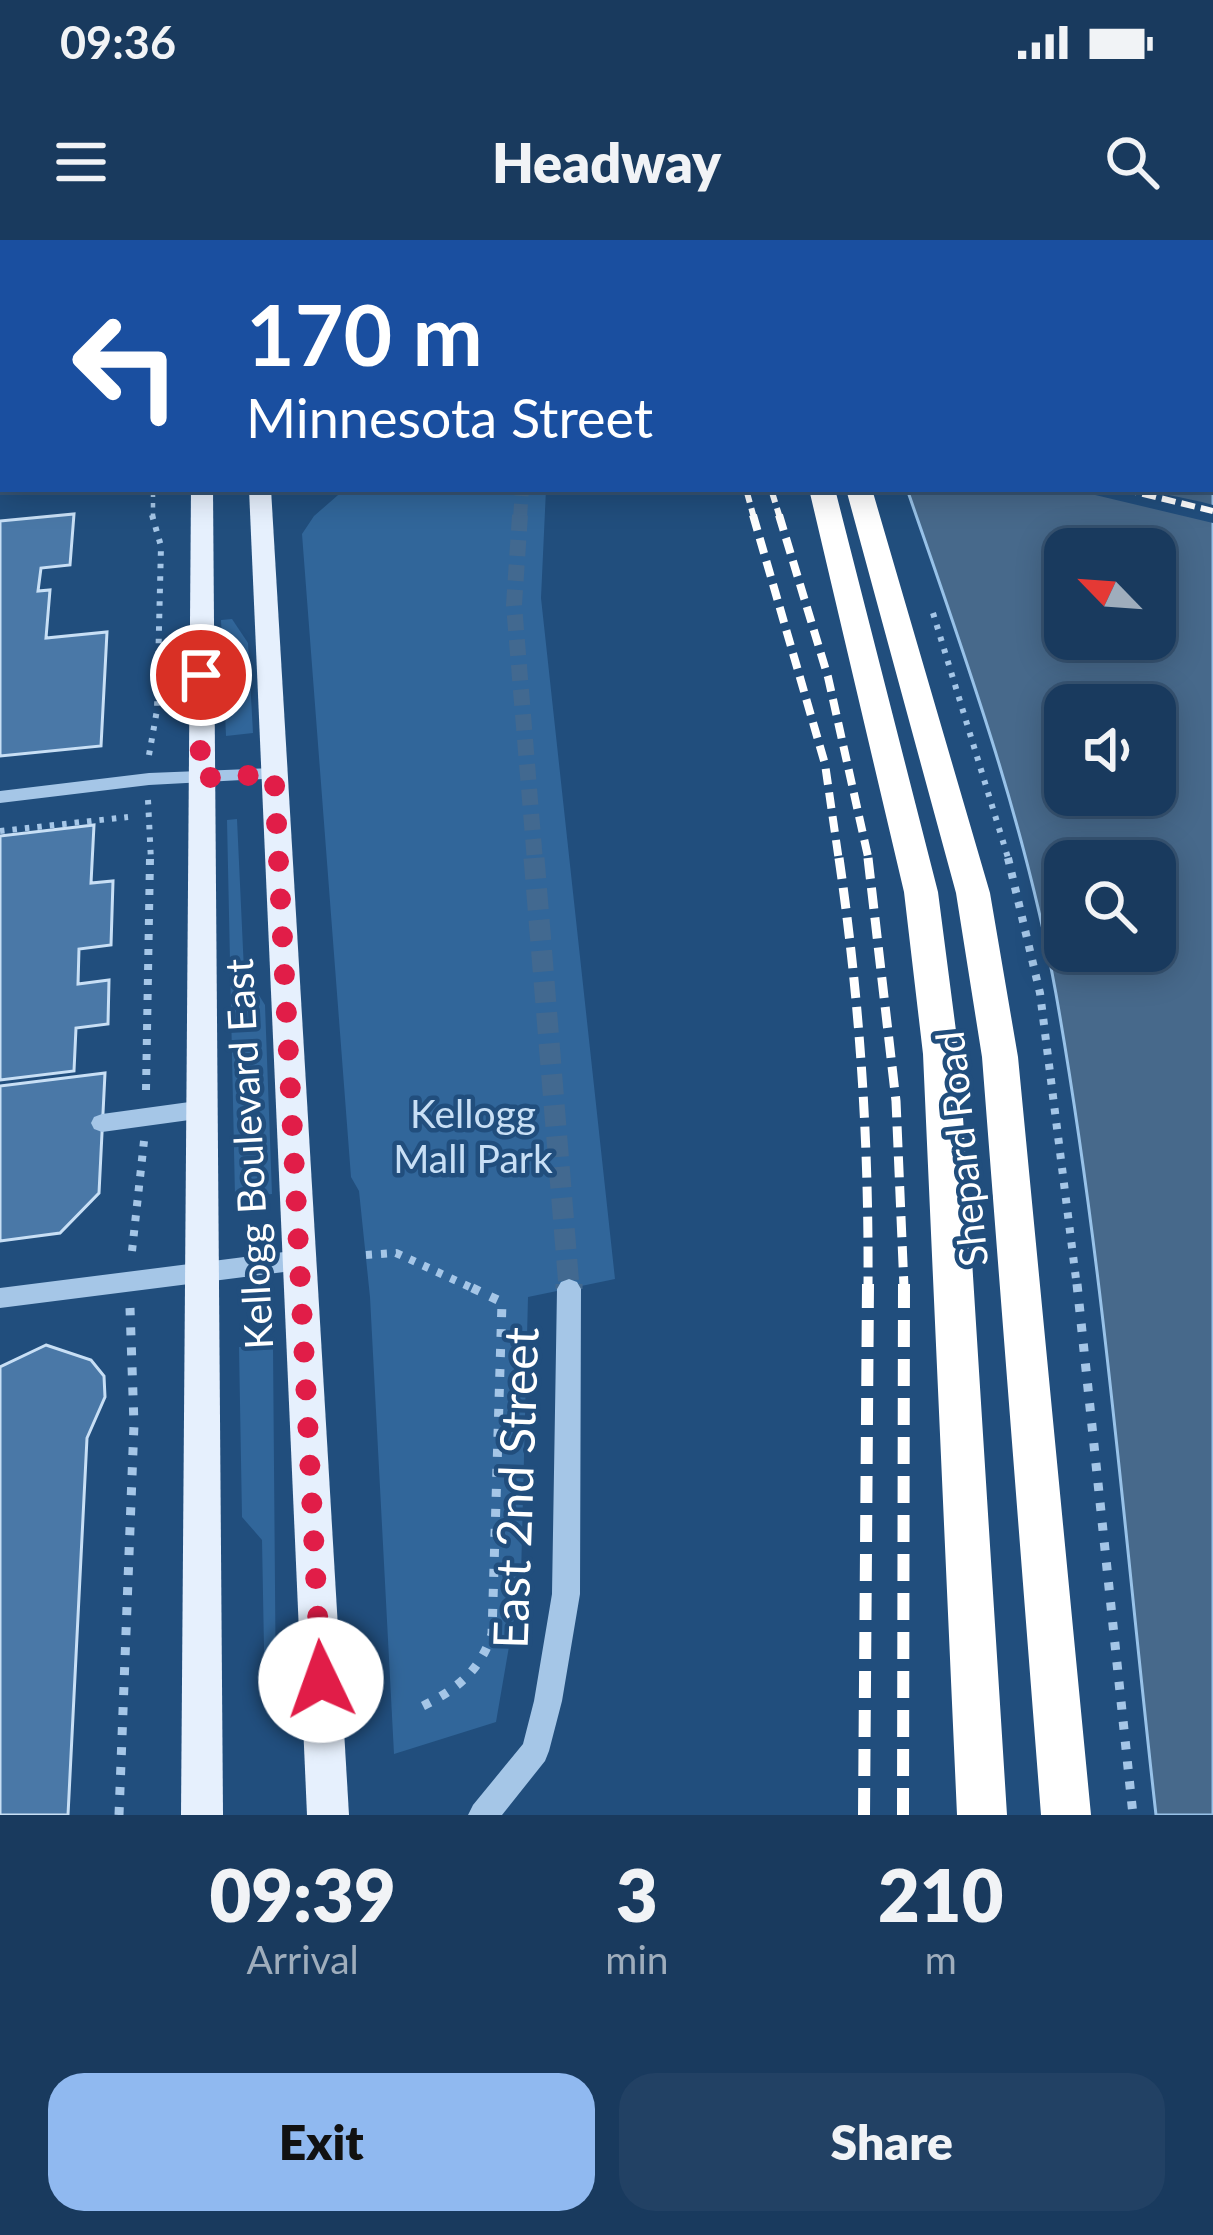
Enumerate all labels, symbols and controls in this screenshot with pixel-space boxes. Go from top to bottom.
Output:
text: 09:36 [60,15,176,69]
icon: menu [48,129,114,195]
icon: search [1099,129,1165,195]
text: Headway [492,130,721,195]
text: 170 m [246,283,483,384]
icon: left [48,288,204,444]
text: Minnesota Street [246,385,653,450]
north arrow [1044,528,1176,660]
map controls [1044,528,1176,972]
pin [150,624,252,726]
icon: arrive [168,642,234,708]
button: sound [1044,684,1176,816]
button: search [1044,840,1176,972]
street label: Kellogg Boulevard East [215,958,281,1350]
street label: Shepard Road [926,1029,996,1269]
park label: Kellogg Mall Park [393,1090,553,1181]
street label: East 2nd Street [480,1326,549,1650]
position arrow [258,1617,384,1743]
text: 09:39 [210,1851,396,1937]
text: 3 [616,1851,658,1937]
text: 210 [878,1851,1003,1937]
text: Arrival [246,1936,359,1982]
text: min [605,1936,669,1982]
text: m [925,1936,957,1982]
button: Exit [48,2073,595,2211]
button: Share [619,2073,1165,2211]

